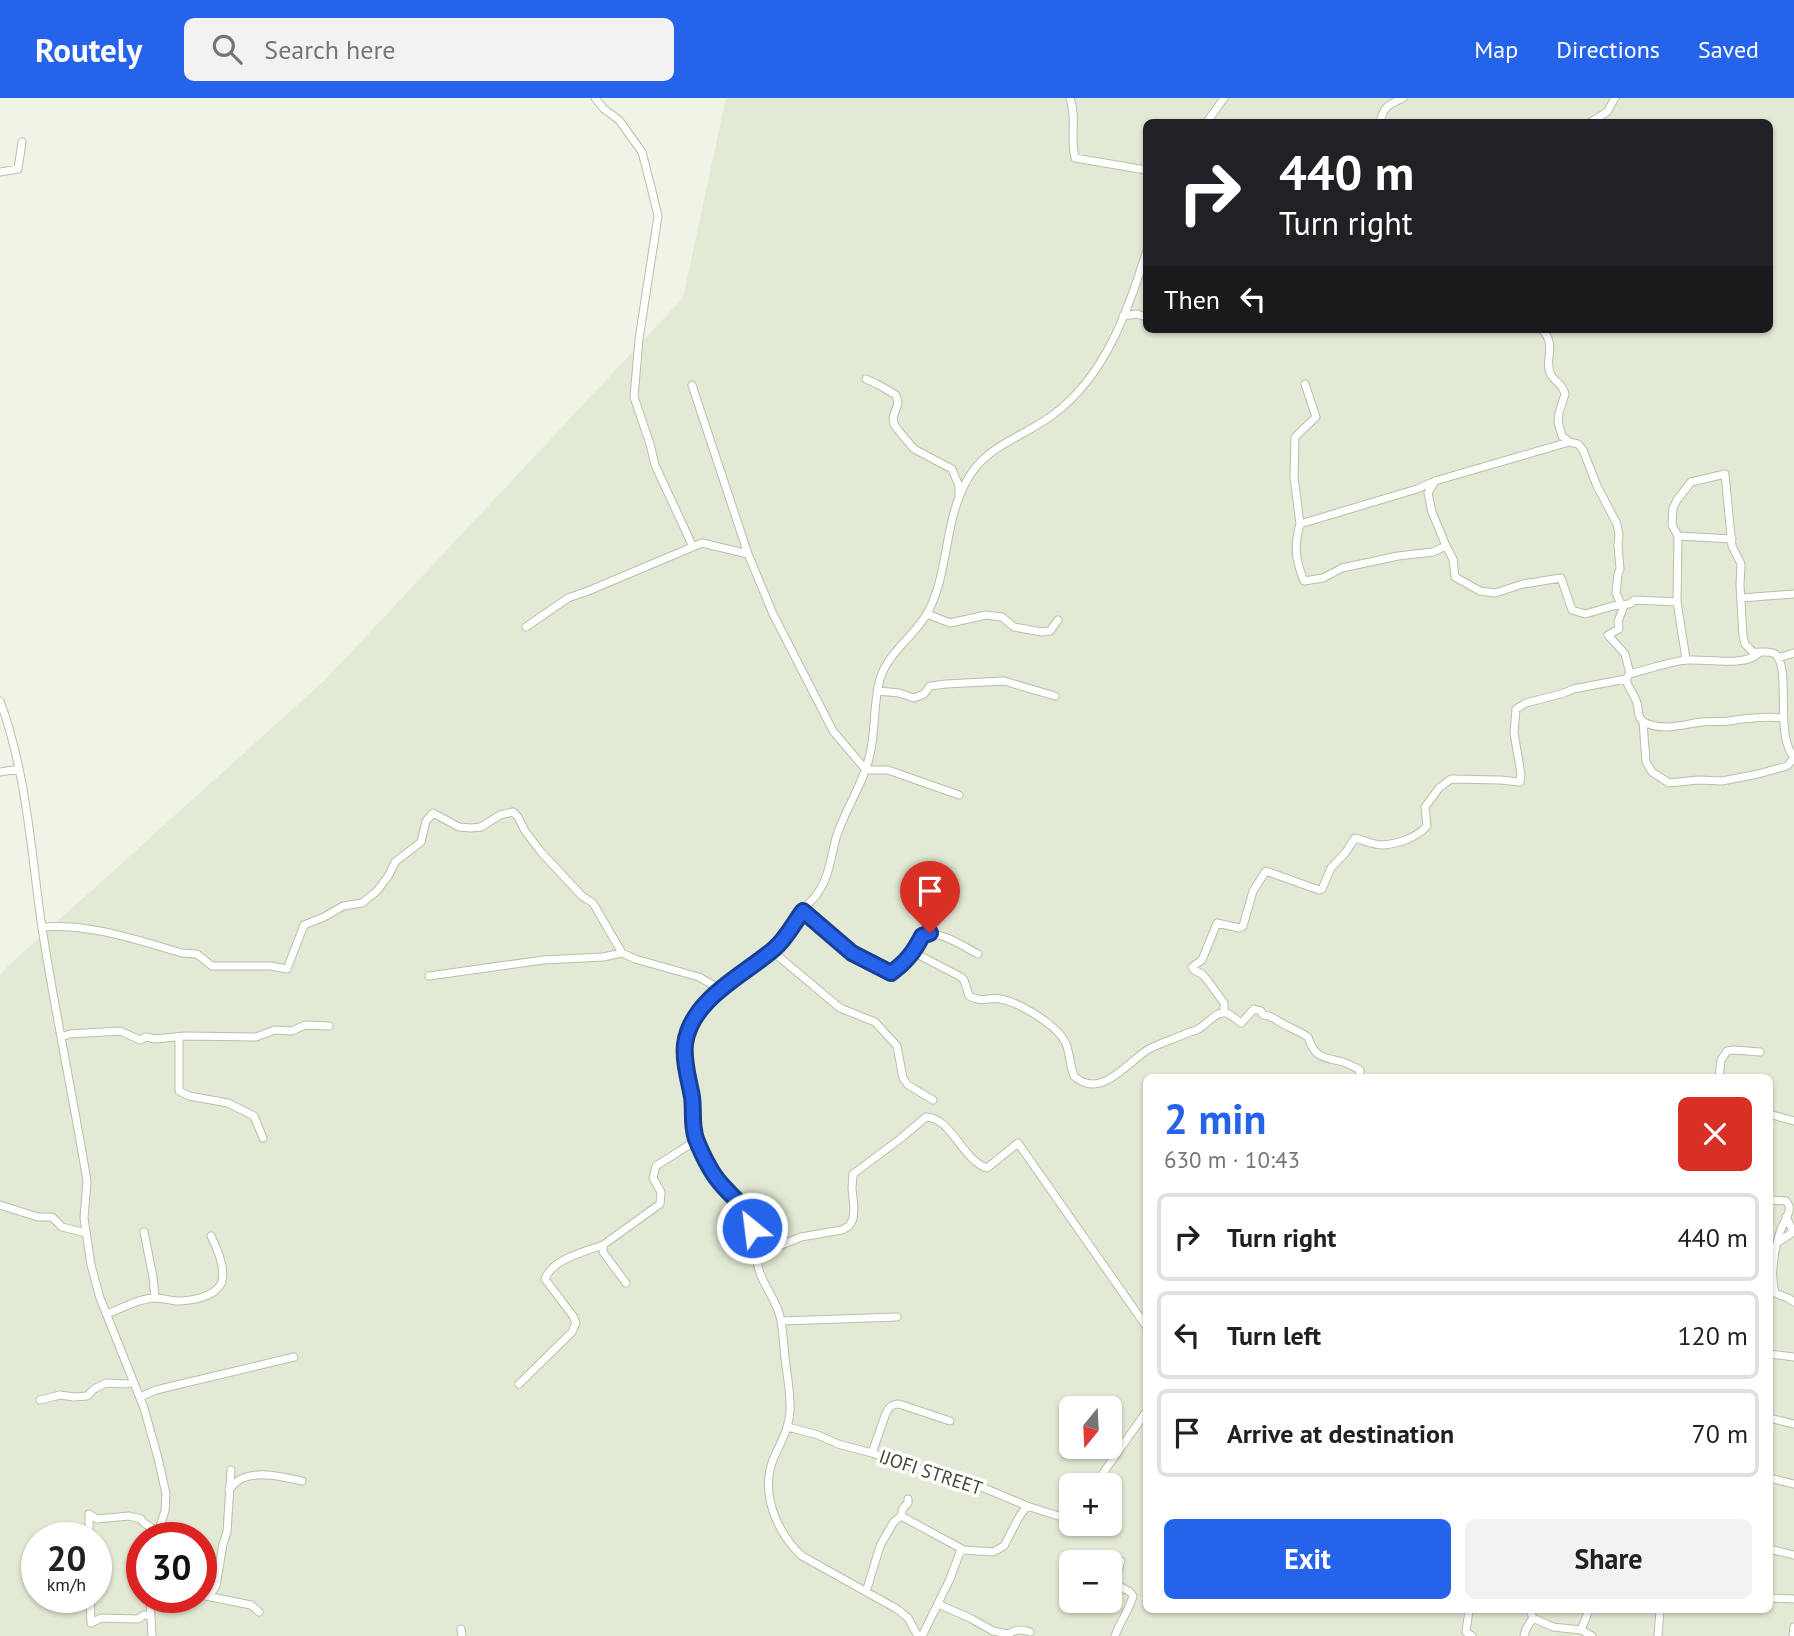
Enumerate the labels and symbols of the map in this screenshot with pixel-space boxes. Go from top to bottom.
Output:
pin [900,861,960,933]
position arrow [715,1191,789,1265]
north arrow [1059,1396,1122,1460]
street label: IJOFI STREET [876,1444,986,1500]
speed limit sign: 30 [126,1522,217,1613]

